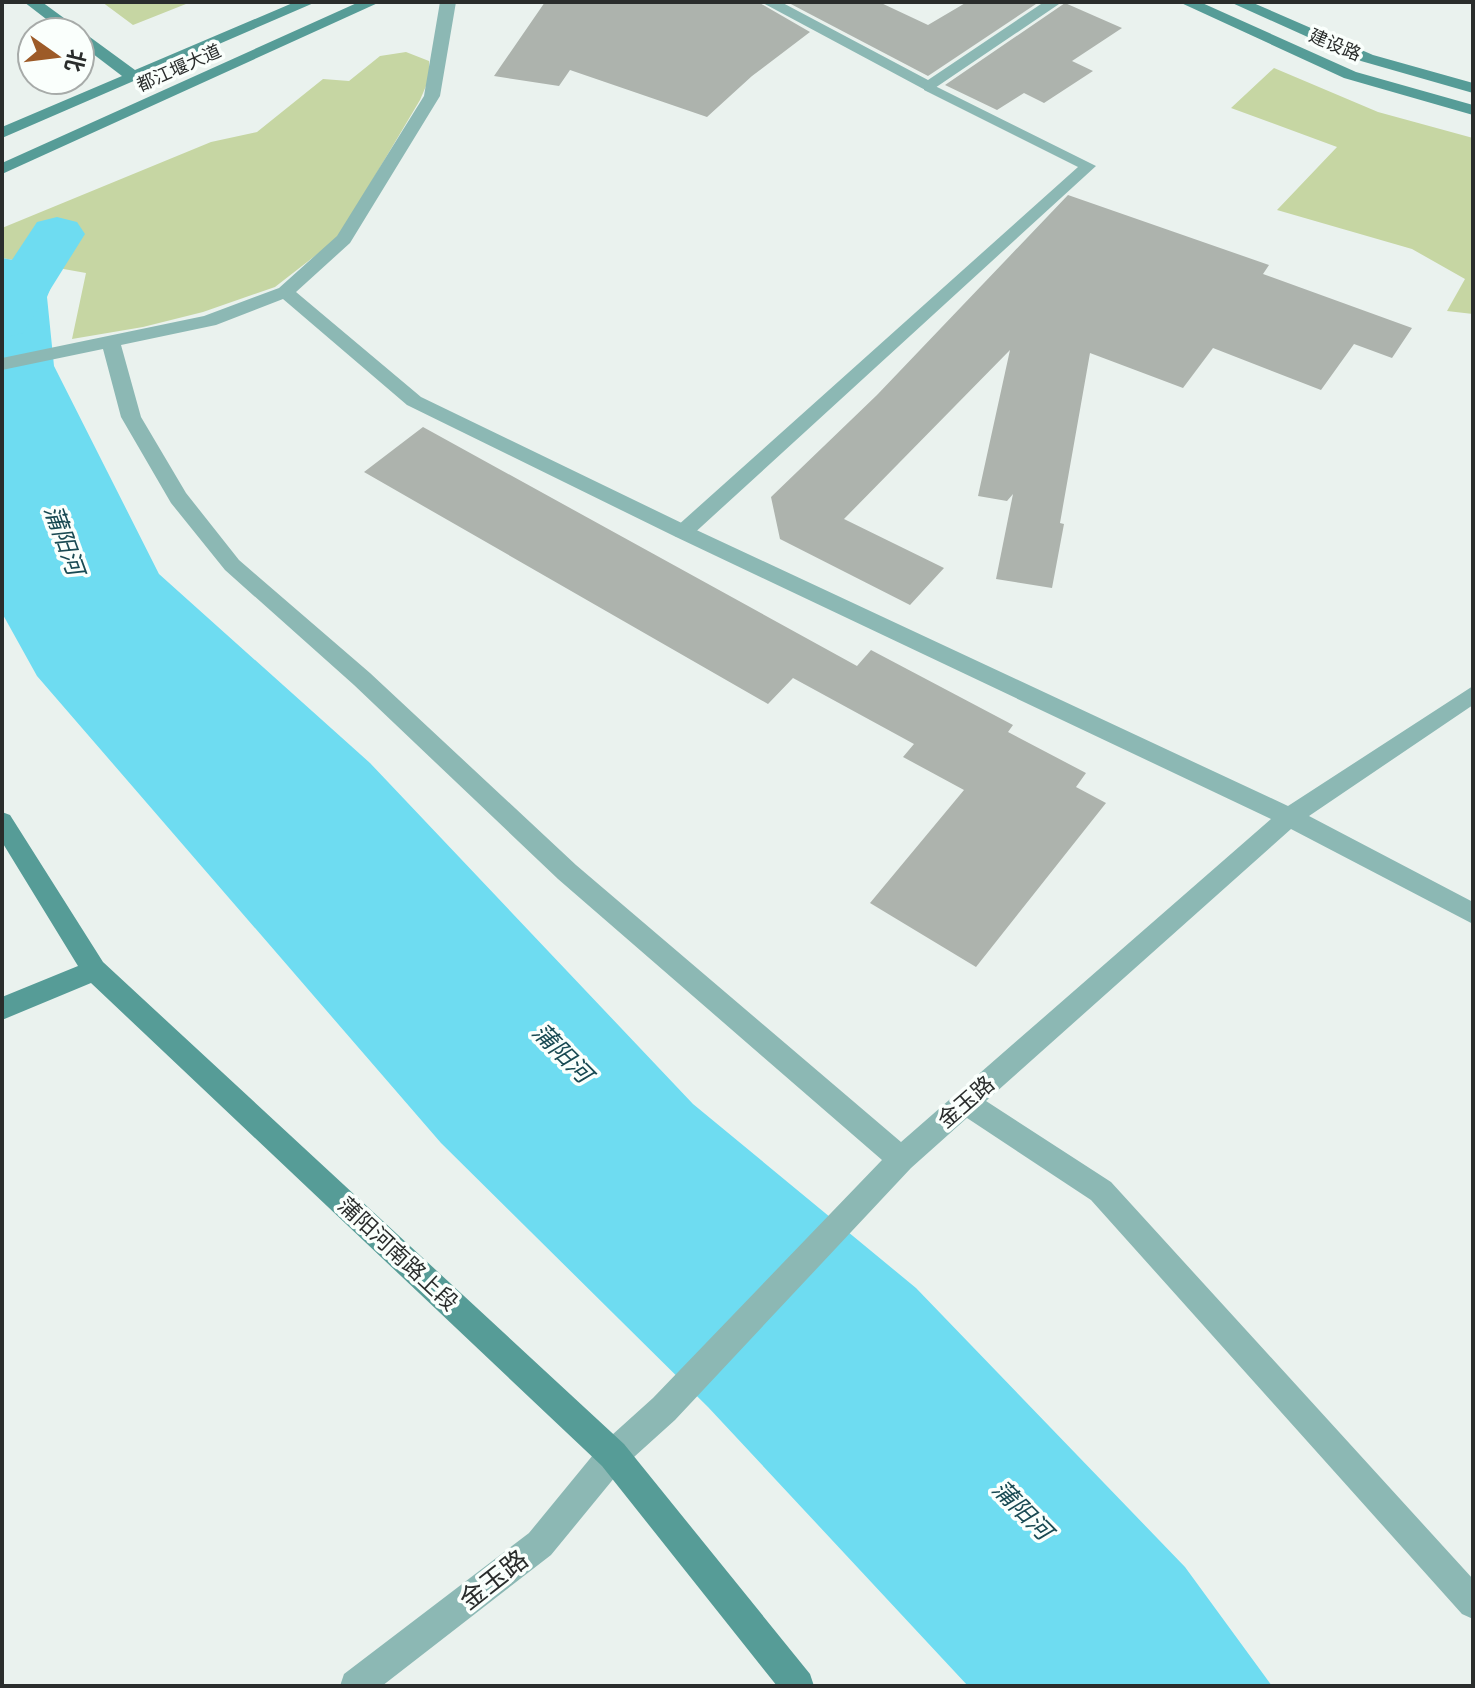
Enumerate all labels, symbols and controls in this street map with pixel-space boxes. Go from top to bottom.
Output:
north arrow [16,16,96,96]
street label: 建设路 [1306,24,1364,66]
street label: 都江堰大道 [133,40,225,96]
text: 北 [59,47,91,75]
water label: 蒲阳河 [39,501,91,582]
water label: 蒲阳河 [527,1018,600,1091]
street label: 金玉路 [932,1070,1000,1134]
street label: 蒲阳河南路上段 [332,1192,464,1316]
water label: 蒲阳河 [987,1475,1060,1548]
street label: 金玉路 [454,1544,534,1616]

